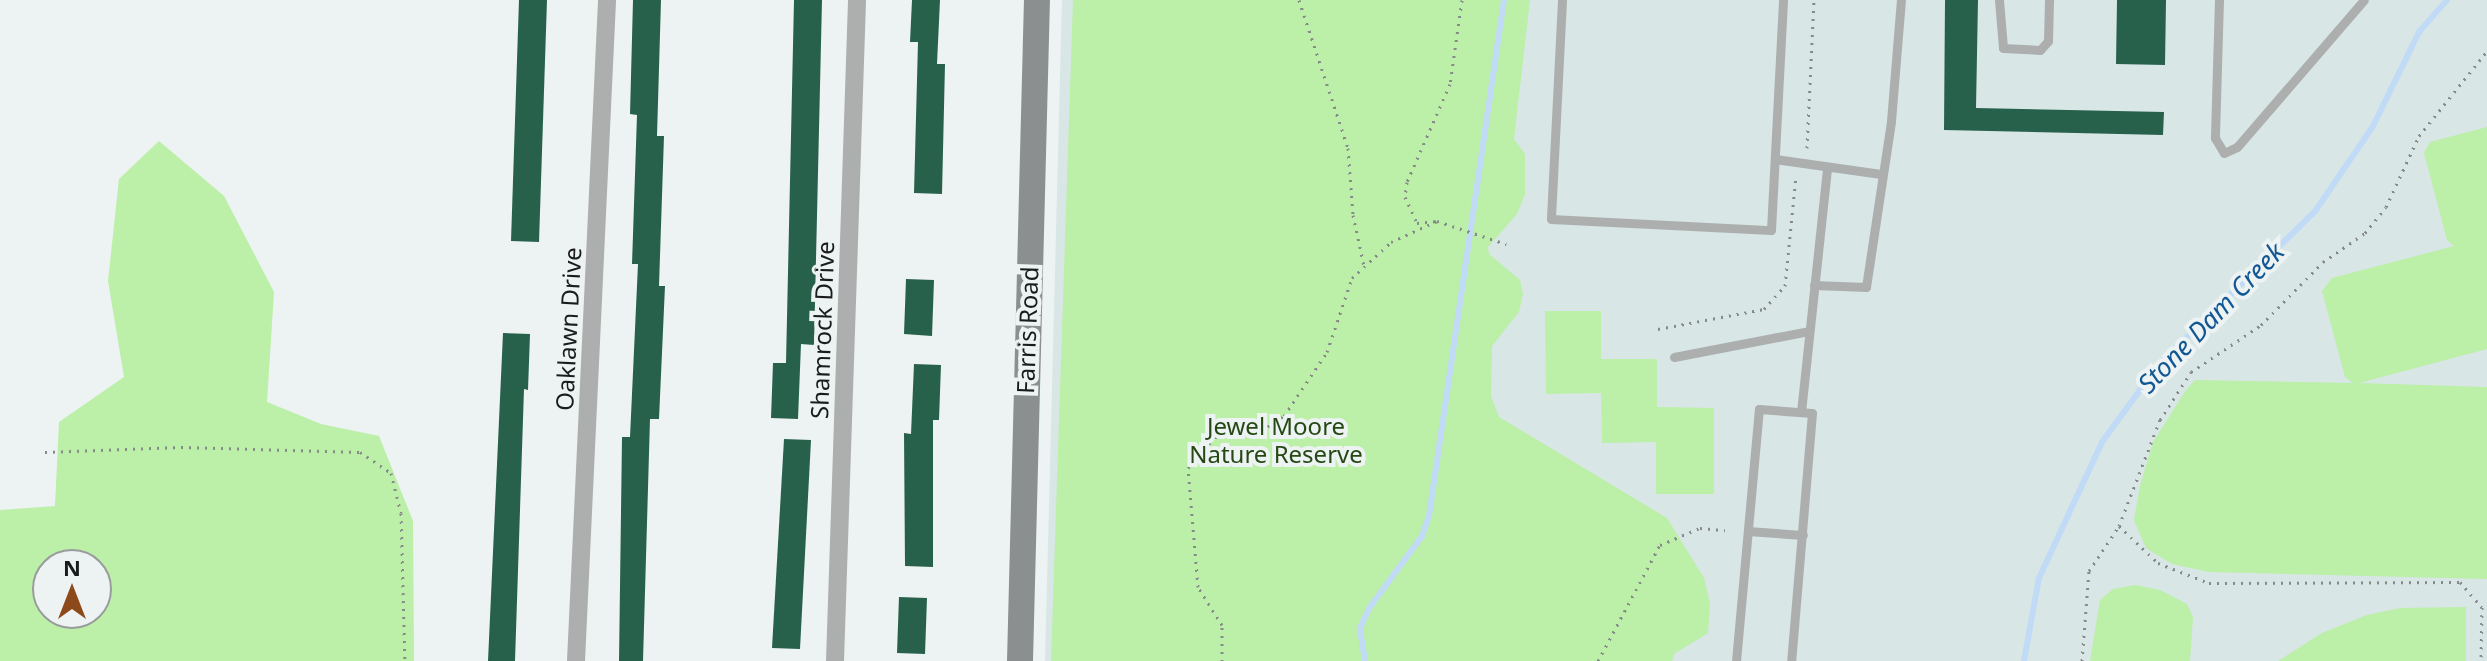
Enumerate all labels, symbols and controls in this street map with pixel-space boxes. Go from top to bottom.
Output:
water label: Stone Dam Creek [2131,236,2291,400]
street label: Shamrock Drive [805,241,839,419]
street label: Oaklawn Drive [549,246,587,412]
street label: Farris Road [1010,266,1044,394]
park label: Jewel Moore Nature Reserve [1189,412,1363,468]
north arrow [32,549,112,629]
text: N [63,552,81,582]

